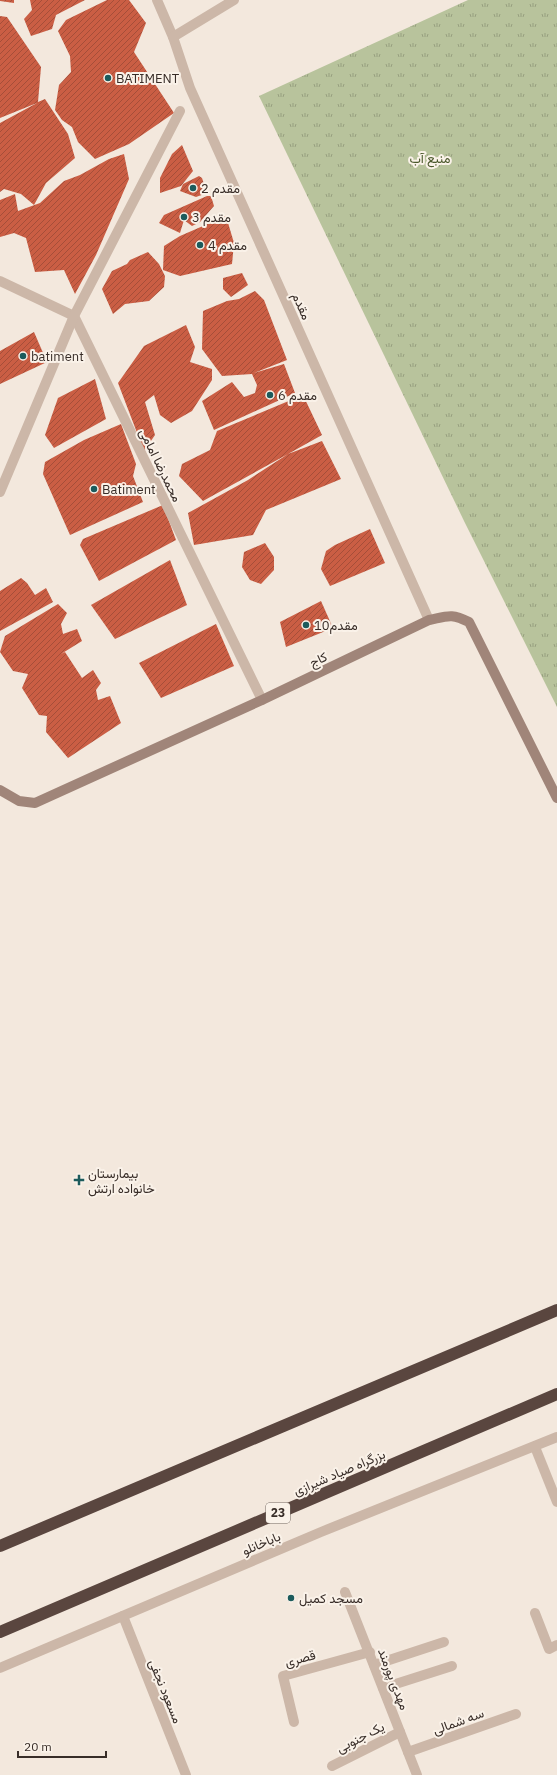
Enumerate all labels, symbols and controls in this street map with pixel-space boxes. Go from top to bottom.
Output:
place label: BATIMENT [116,70,180,87]
marker: BATIMENT [103,73,113,83]
park label: منبع آب [409,150,451,168]
place label: مقدم 2 [201,180,240,197]
marker: مقدم 2 [188,183,198,193]
place label: 3 مقدم [192,209,231,226]
marker: 3 مقدم [179,212,189,222]
place label: 4 مقدم [208,237,247,254]
marker: 4 مقدم [195,240,205,250]
street label: مقدم [288,290,315,323]
place label: batiment [31,348,84,365]
marker: batiment [18,351,28,361]
place label: 6 مقدم [278,387,317,404]
marker: 6 مقدم [265,390,275,400]
street label: محمدرضا امامی [135,426,186,505]
place label: Batiment [102,481,156,498]
marker: Batiment [89,484,99,494]
place label: 10مقدم [314,617,358,634]
marker: 10مقدم [301,620,311,630]
street label: کاج [307,648,331,672]
place label: بیمارستان خانواده ارتش [88,1165,155,1197]
marker: بیمارستان خانواده ارتش [73,1174,85,1186]
street label: بزرگراه صیاد شیرازی [291,1445,388,1500]
road number: 23 [266,1503,290,1523]
street label: باباخانلو [239,1528,283,1559]
place label: مسجد کمیل [299,1590,363,1607]
marker: مسجد کمیل [286,1593,296,1603]
street label: قصری [283,1646,318,1671]
street label: مهدی پورمند [373,1646,413,1713]
street label: مسعود نجفی [145,1657,186,1726]
street label: سه شمالی [430,1704,486,1739]
street label: یک جنوبی [333,1718,387,1757]
scale bar [18,1733,106,1759]
text: 20 m [24,1739,52,1754]

